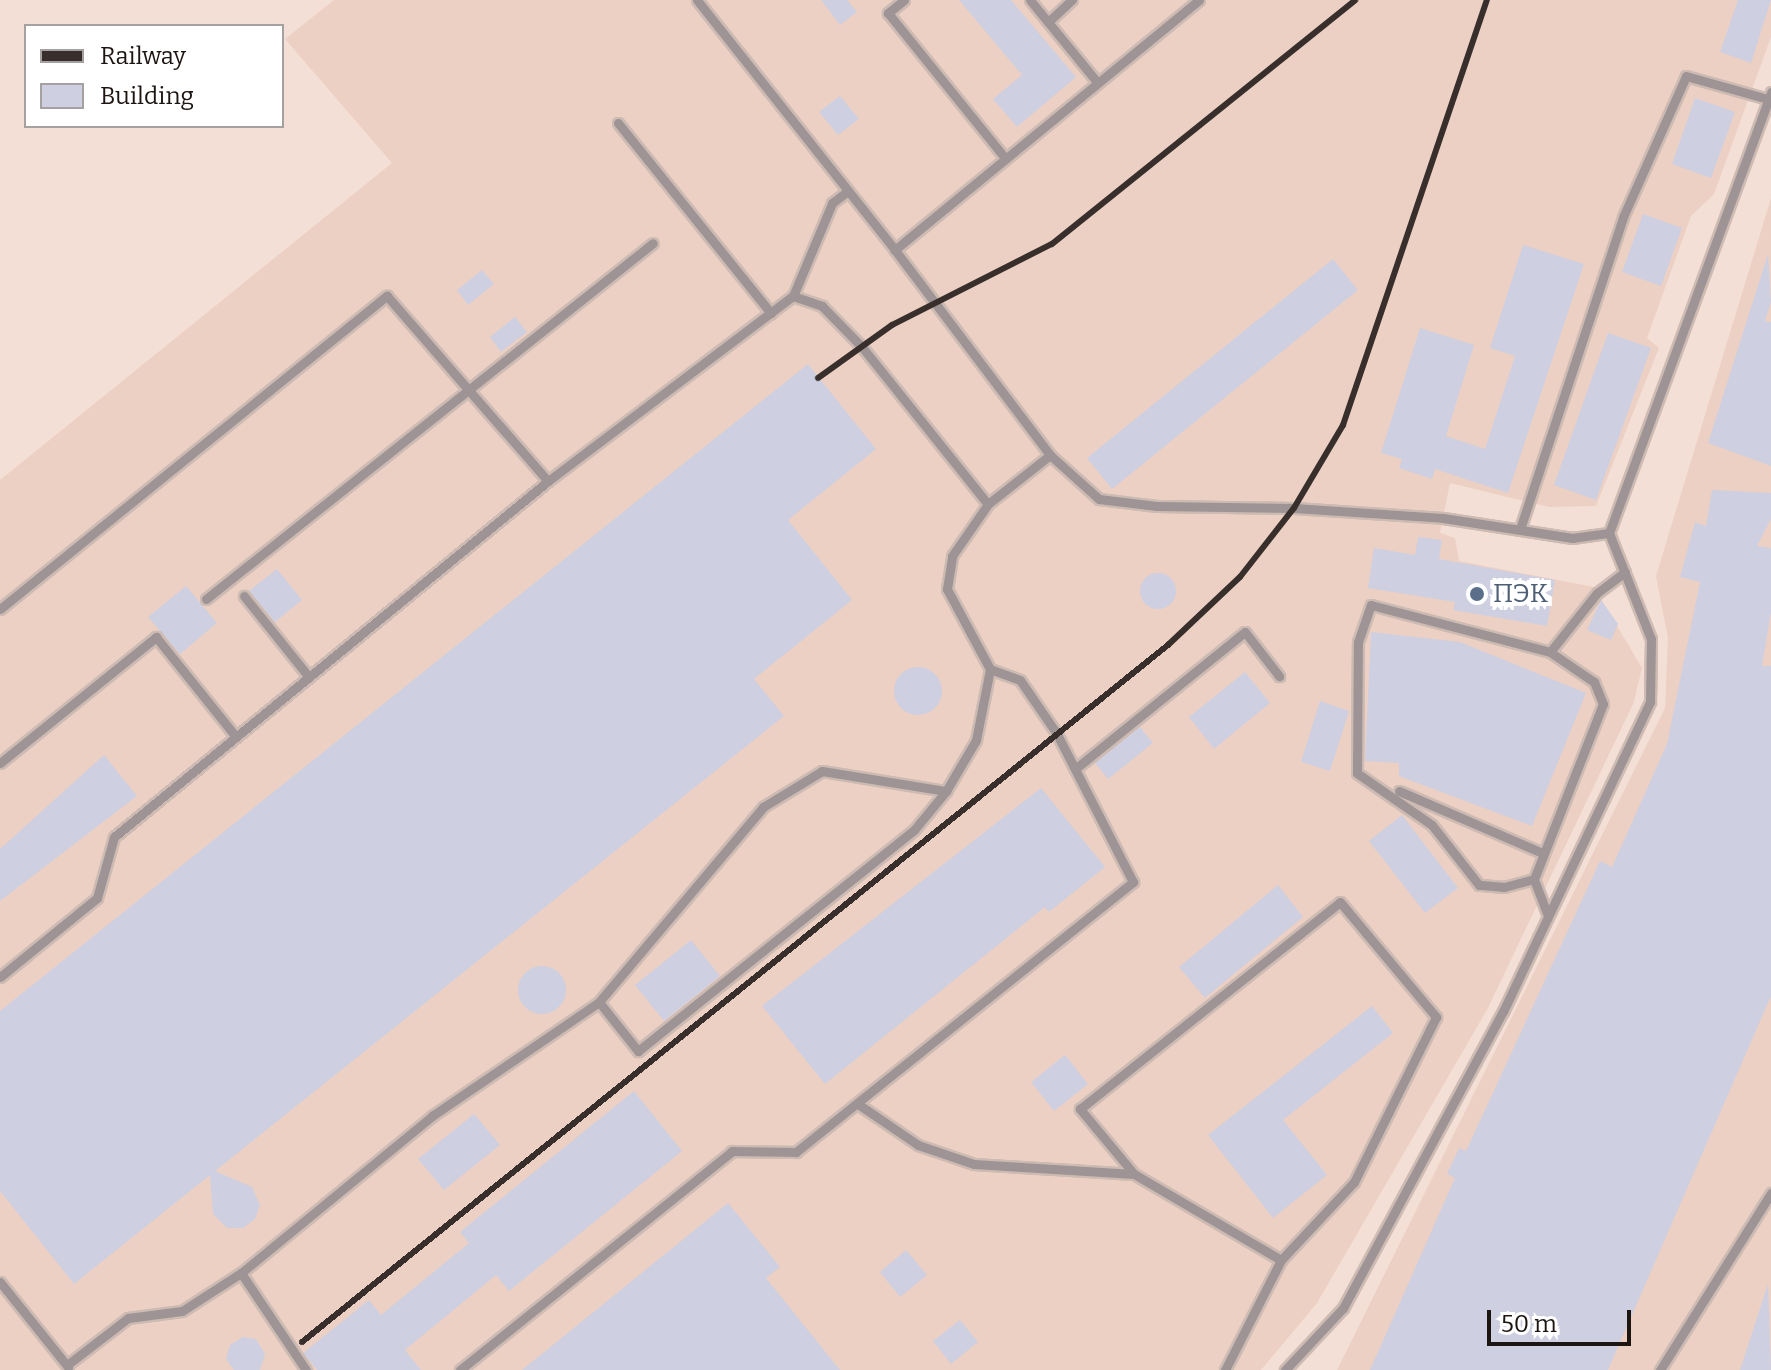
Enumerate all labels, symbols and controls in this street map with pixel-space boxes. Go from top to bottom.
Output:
legend [24,24,284,128]
text: Railway [100,42,186,70]
text: Building [100,82,194,110]
place label: ПЭК [1493,578,1548,610]
marker: ПЭК [1468,585,1486,603]
scale bar [1491,1294,1635,1344]
text: 50 m [1501,1310,1557,1338]

